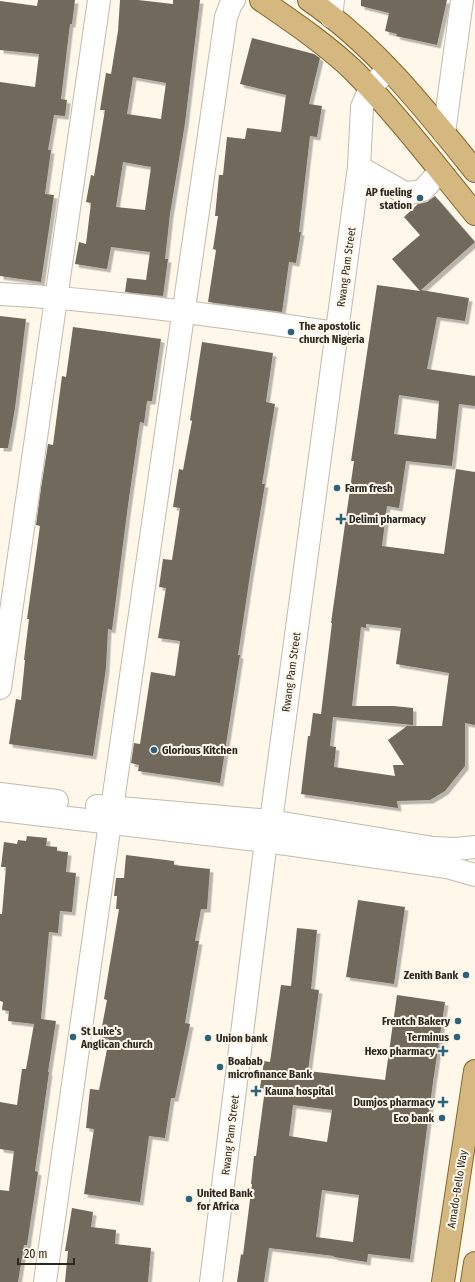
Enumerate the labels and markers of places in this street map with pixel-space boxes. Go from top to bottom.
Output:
place label: AP fueling station [365,186,413,212]
marker: AP fueling station [415,193,425,203]
place label: The apostolic church Nigeria [299,320,365,346]
marker: The apostolic church Nigeria [286,327,296,337]
place label: Farm fresh [345,482,393,495]
marker: Farm fresh [332,483,342,493]
place label: Delimi pharmacy [349,513,426,526]
marker: Delimi pharmacy [336,514,346,524]
place label: Glorious Kitchen [162,744,238,757]
marker: Glorious Kitchen [149,745,159,755]
place label: Zenith Bank [404,969,458,982]
marker: Zenith Bank [461,970,471,980]
place label: Frentch Bakery [382,1015,451,1028]
marker: Frentch Bakery [453,1016,463,1026]
place label: St Luke's Anglican church [80,1025,153,1051]
place label: Terminus [407,1031,449,1044]
marker: St Luke's Anglican church [68,1032,78,1042]
place label: Union bank [216,1032,268,1045]
marker: Terminus [452,1032,462,1042]
marker: Union bank [203,1033,213,1043]
place label: Hexo pharmacy [365,1045,436,1058]
marker: Hexo pharmacy [438,1046,448,1056]
place label: Boabab microfinance Bank [228,1055,312,1081]
marker: Boabab microfinance Bank [215,1062,225,1072]
marker: Kauna hospital [250,1085,262,1097]
place label: Kauna hospital [265,1085,334,1098]
place label: Dumjos pharmacy [353,1096,436,1109]
marker: Dumjos pharmacy [438,1097,448,1107]
place label: Eco bank [394,1112,434,1125]
marker: Eco bank [437,1113,447,1123]
place label: United Bank for Africa [197,1187,253,1213]
marker: United Bank for Africa [184,1194,194,1204]

